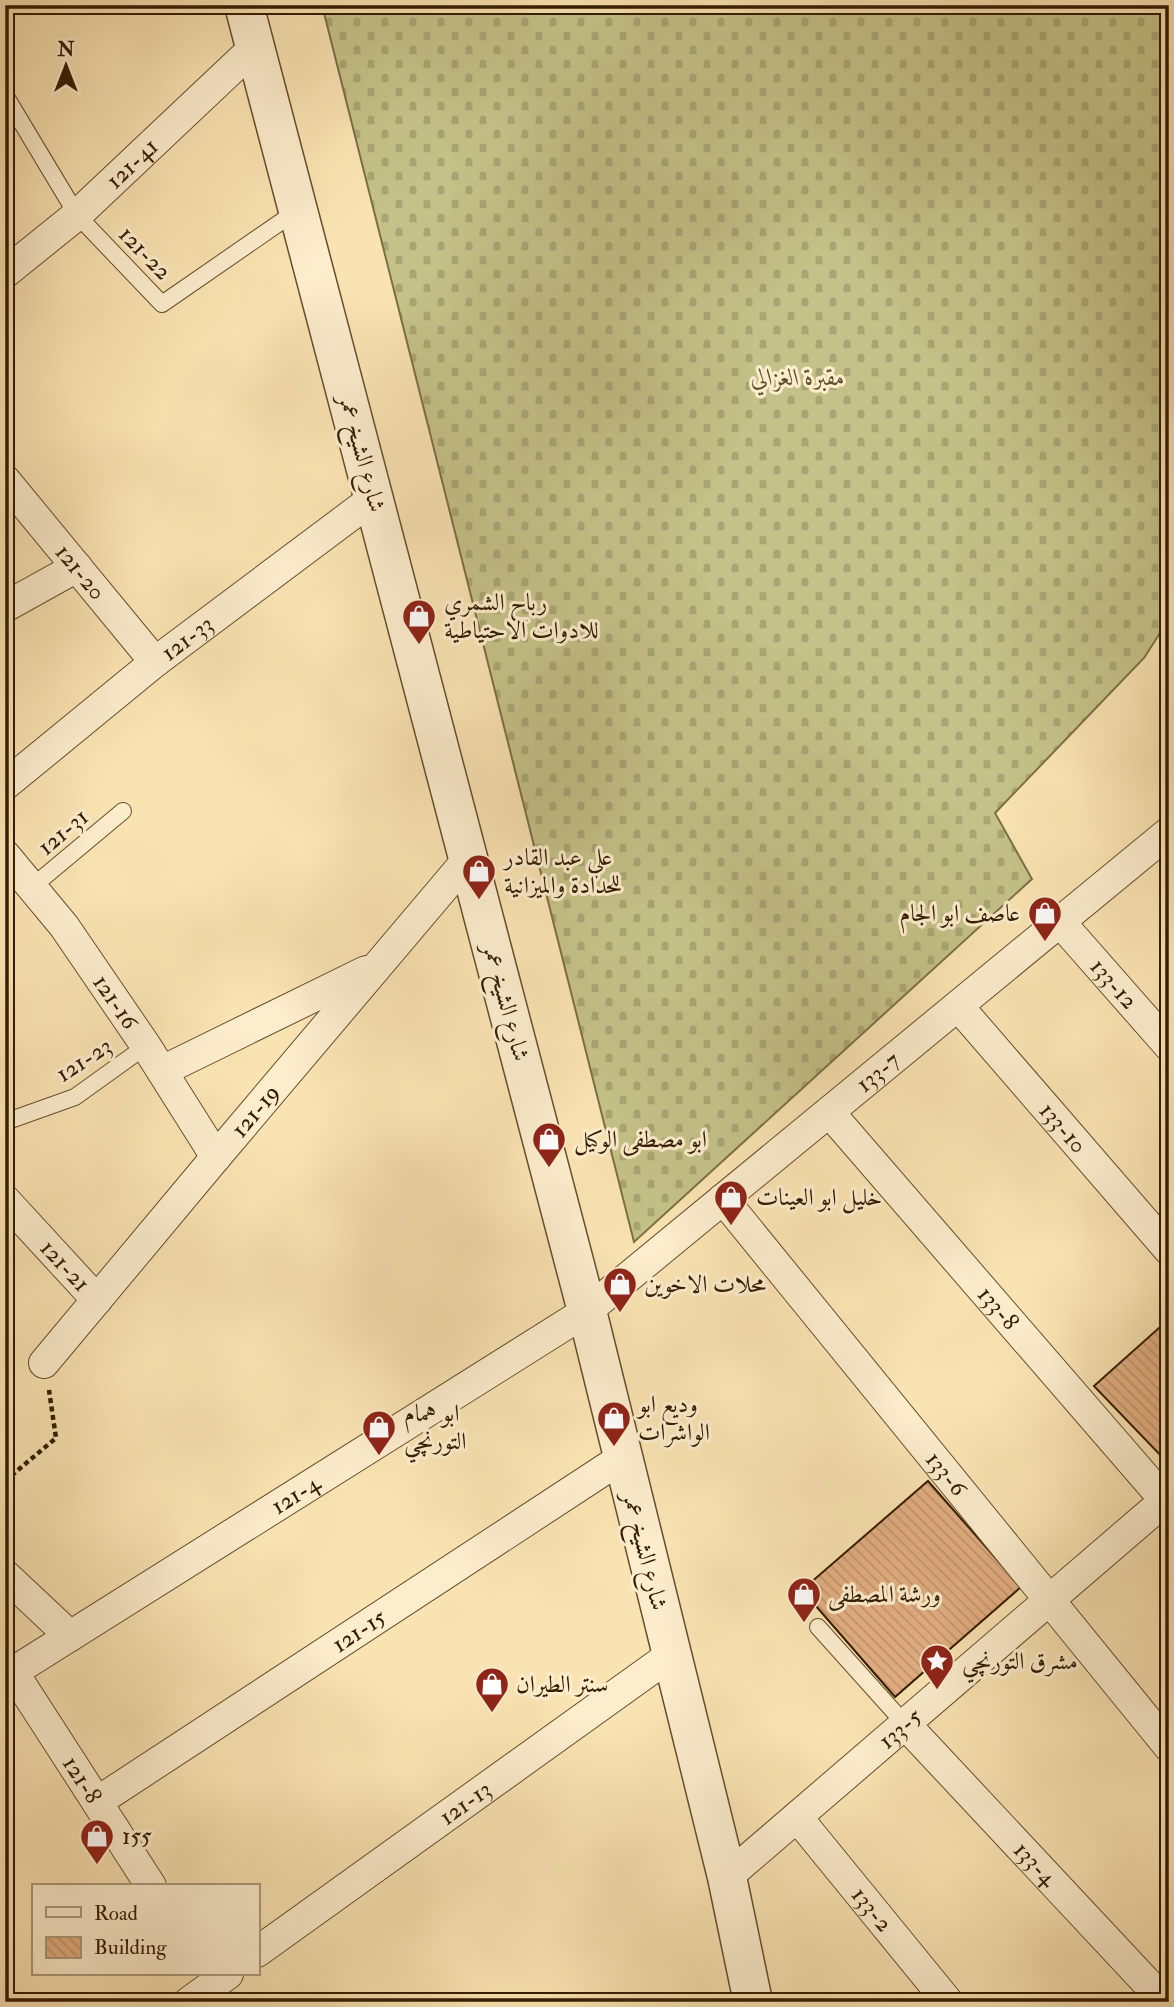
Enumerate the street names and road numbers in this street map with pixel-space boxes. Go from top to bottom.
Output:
street label: 121-41 [99,131,165,195]
street label: 121-22 [112,219,178,287]
street label: شارع الشيخ عمر [326,388,393,517]
street label: 121-20 [48,537,113,606]
street label: 121-33 [155,608,220,668]
street label: 121-31 [31,802,95,862]
street label: شارع الشيخ عمر [470,937,537,1066]
street label: 133-12 [1083,952,1145,1016]
street label: 121-16 [86,968,147,1037]
street label: 121-23 [50,1030,118,1090]
street label: 133-7 [849,1044,906,1099]
street label: 121-19 [224,1078,286,1144]
street label: 133-10 [1033,1096,1094,1160]
street label: 121-21 [33,1233,97,1298]
street label: 133-8 [971,1279,1026,1336]
street label: 133-6 [919,1445,975,1504]
street label: 121-4 [265,1467,327,1521]
street label: شارع الشيخ عمر [610,1486,675,1615]
street label: 121-15 [326,1601,392,1659]
street label: 133-5 [872,1701,928,1756]
street label: 121-8 [56,1750,109,1809]
street label: 121-13 [433,1773,497,1832]
street label: 133-4 [1007,1835,1065,1893]
street label: 133-2 [845,1880,900,1938]

